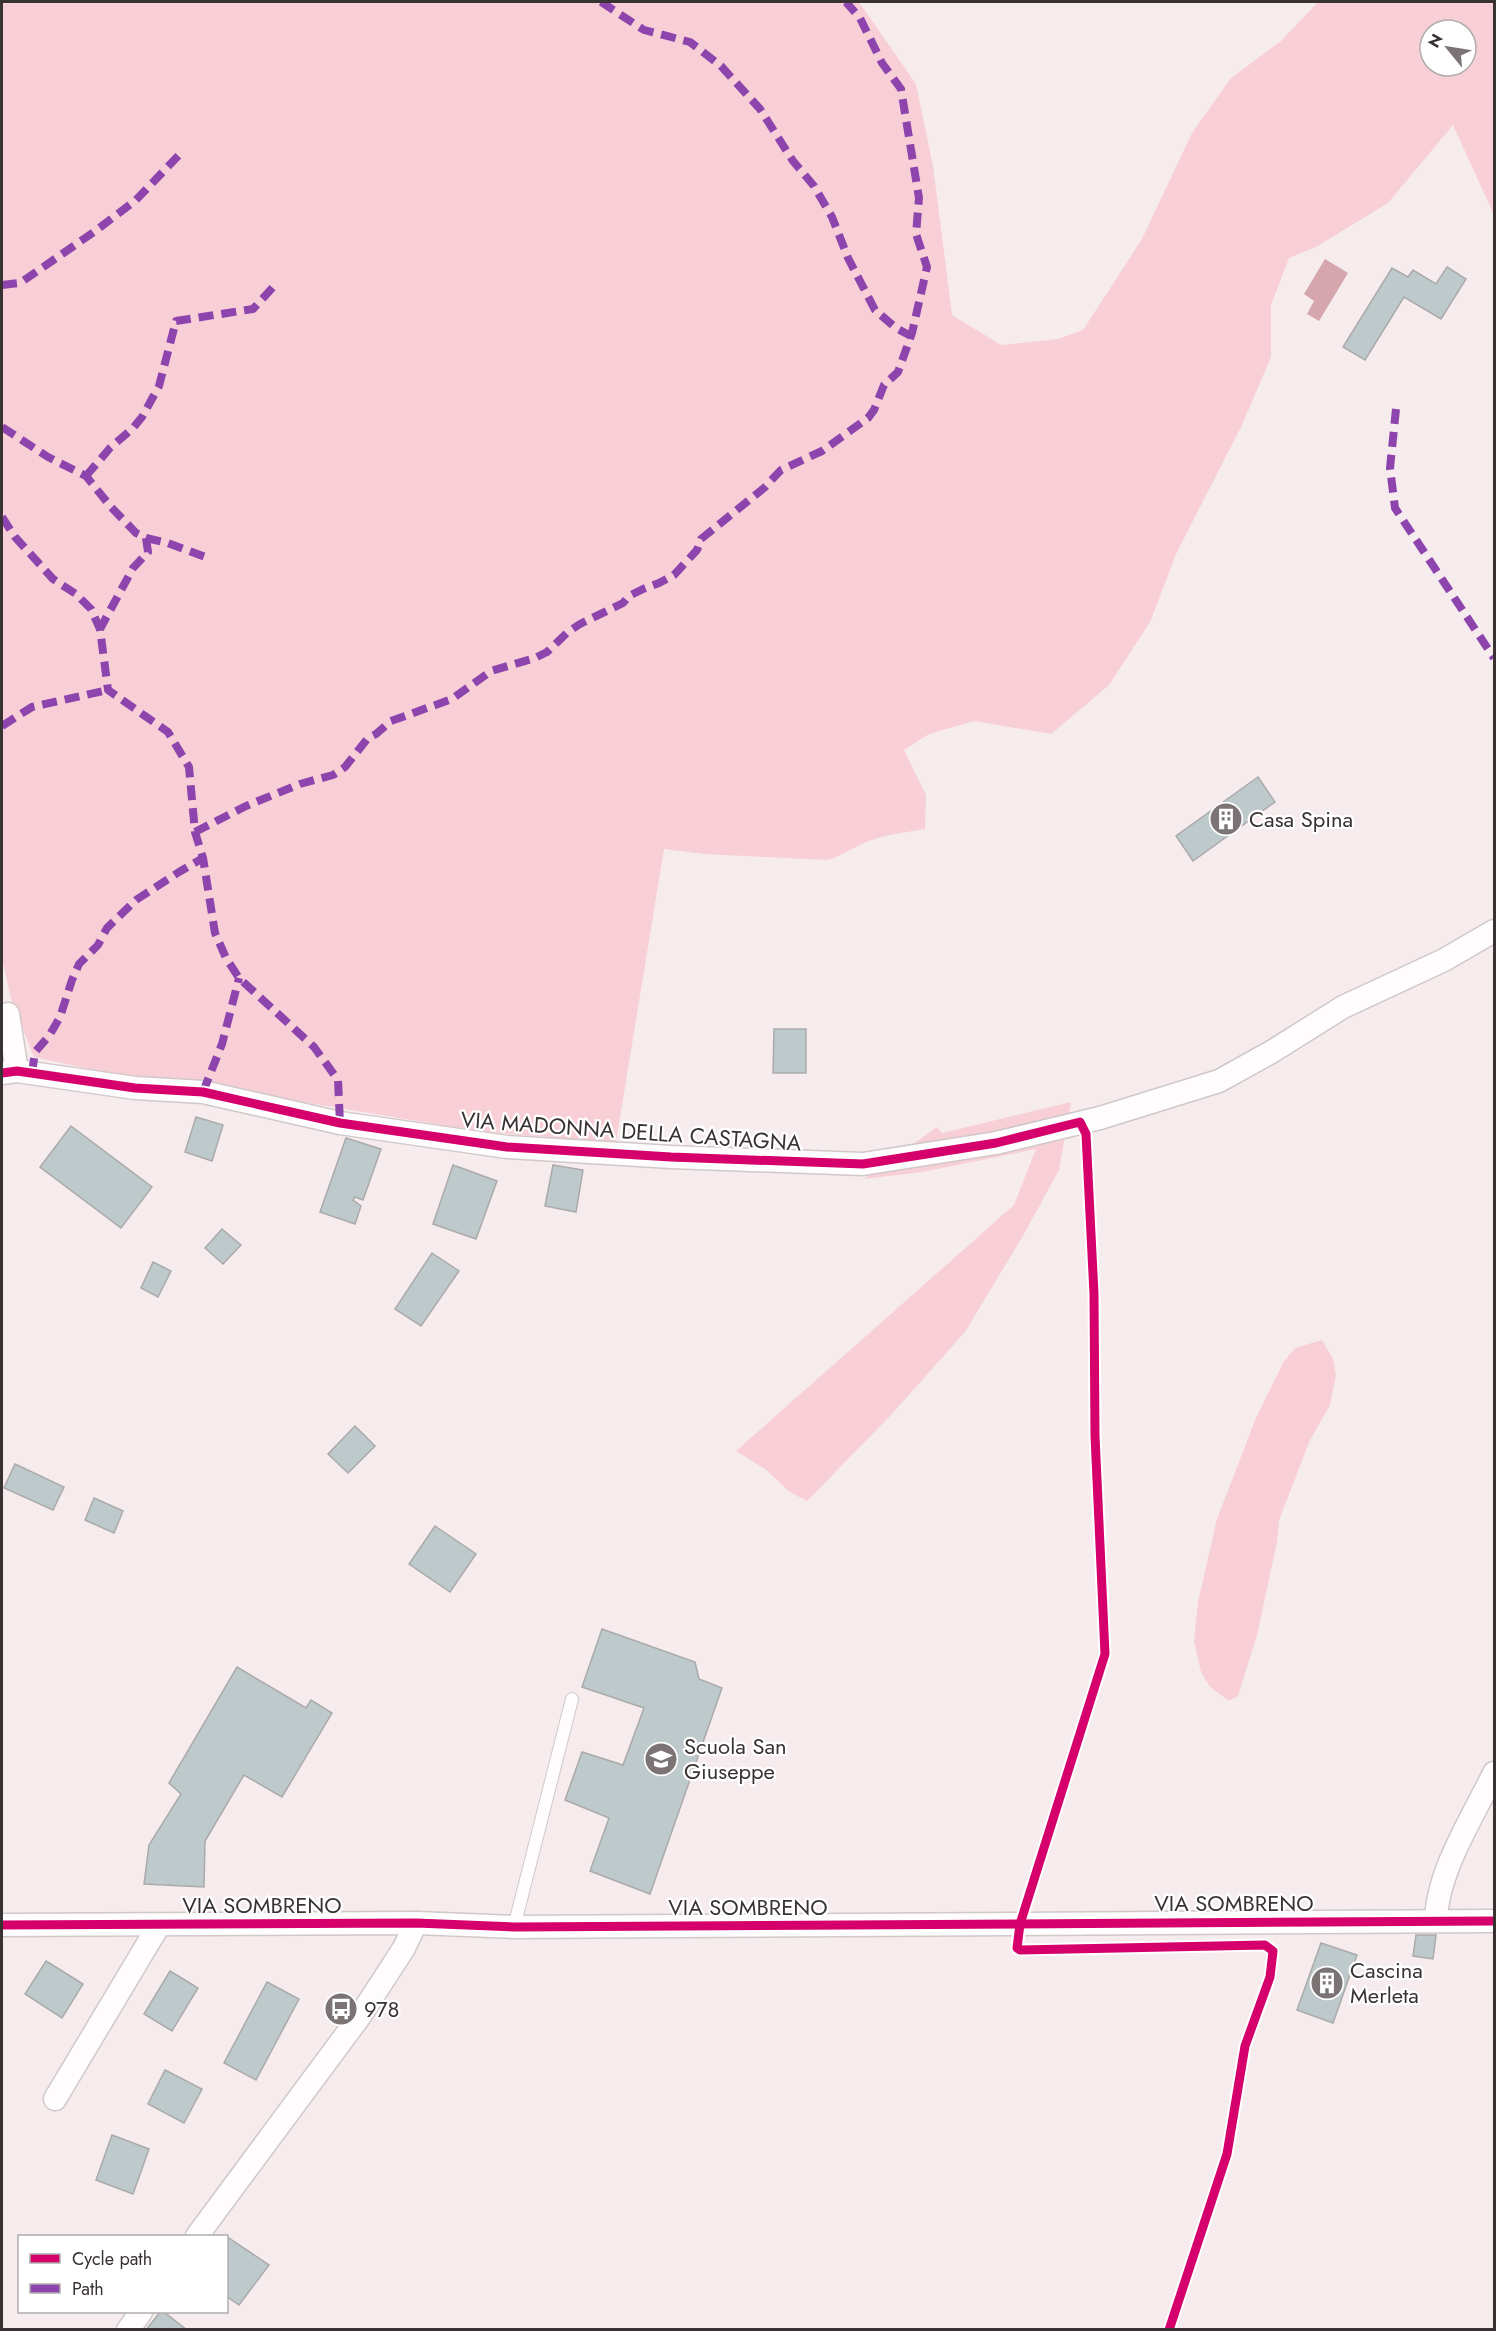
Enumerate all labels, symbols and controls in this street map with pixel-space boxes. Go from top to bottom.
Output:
north arrow [1418,18,1478,78]
text: N [1422,29,1449,52]
building icon: Casa Spina [1208,801,1244,837]
place label: Casa Spina [1249,803,1353,835]
street label: VIA MADONNA DELLA CASTAGNA [460,1103,803,1159]
place label: Scuola San Giuseppe [684,1730,787,1787]
school or university icon: Scuola San Giuseppe [643,1741,679,1777]
street label: VIA SOMBRENO [1154,1887,1314,1919]
street label: VIA SOMBRENO [182,1889,342,1921]
street label: VIA SOMBRENO [668,1891,828,1923]
place label: Cascina Merleta [1350,1954,1423,2011]
building icon: Cascina Merleta [1309,1965,1345,2001]
bus stop icon: 978 [323,1991,359,2027]
place label: 978 [364,1993,400,2025]
legend [18,2235,228,2313]
text: Cycle path [72,2246,152,2272]
text: Path [72,2276,104,2302]

